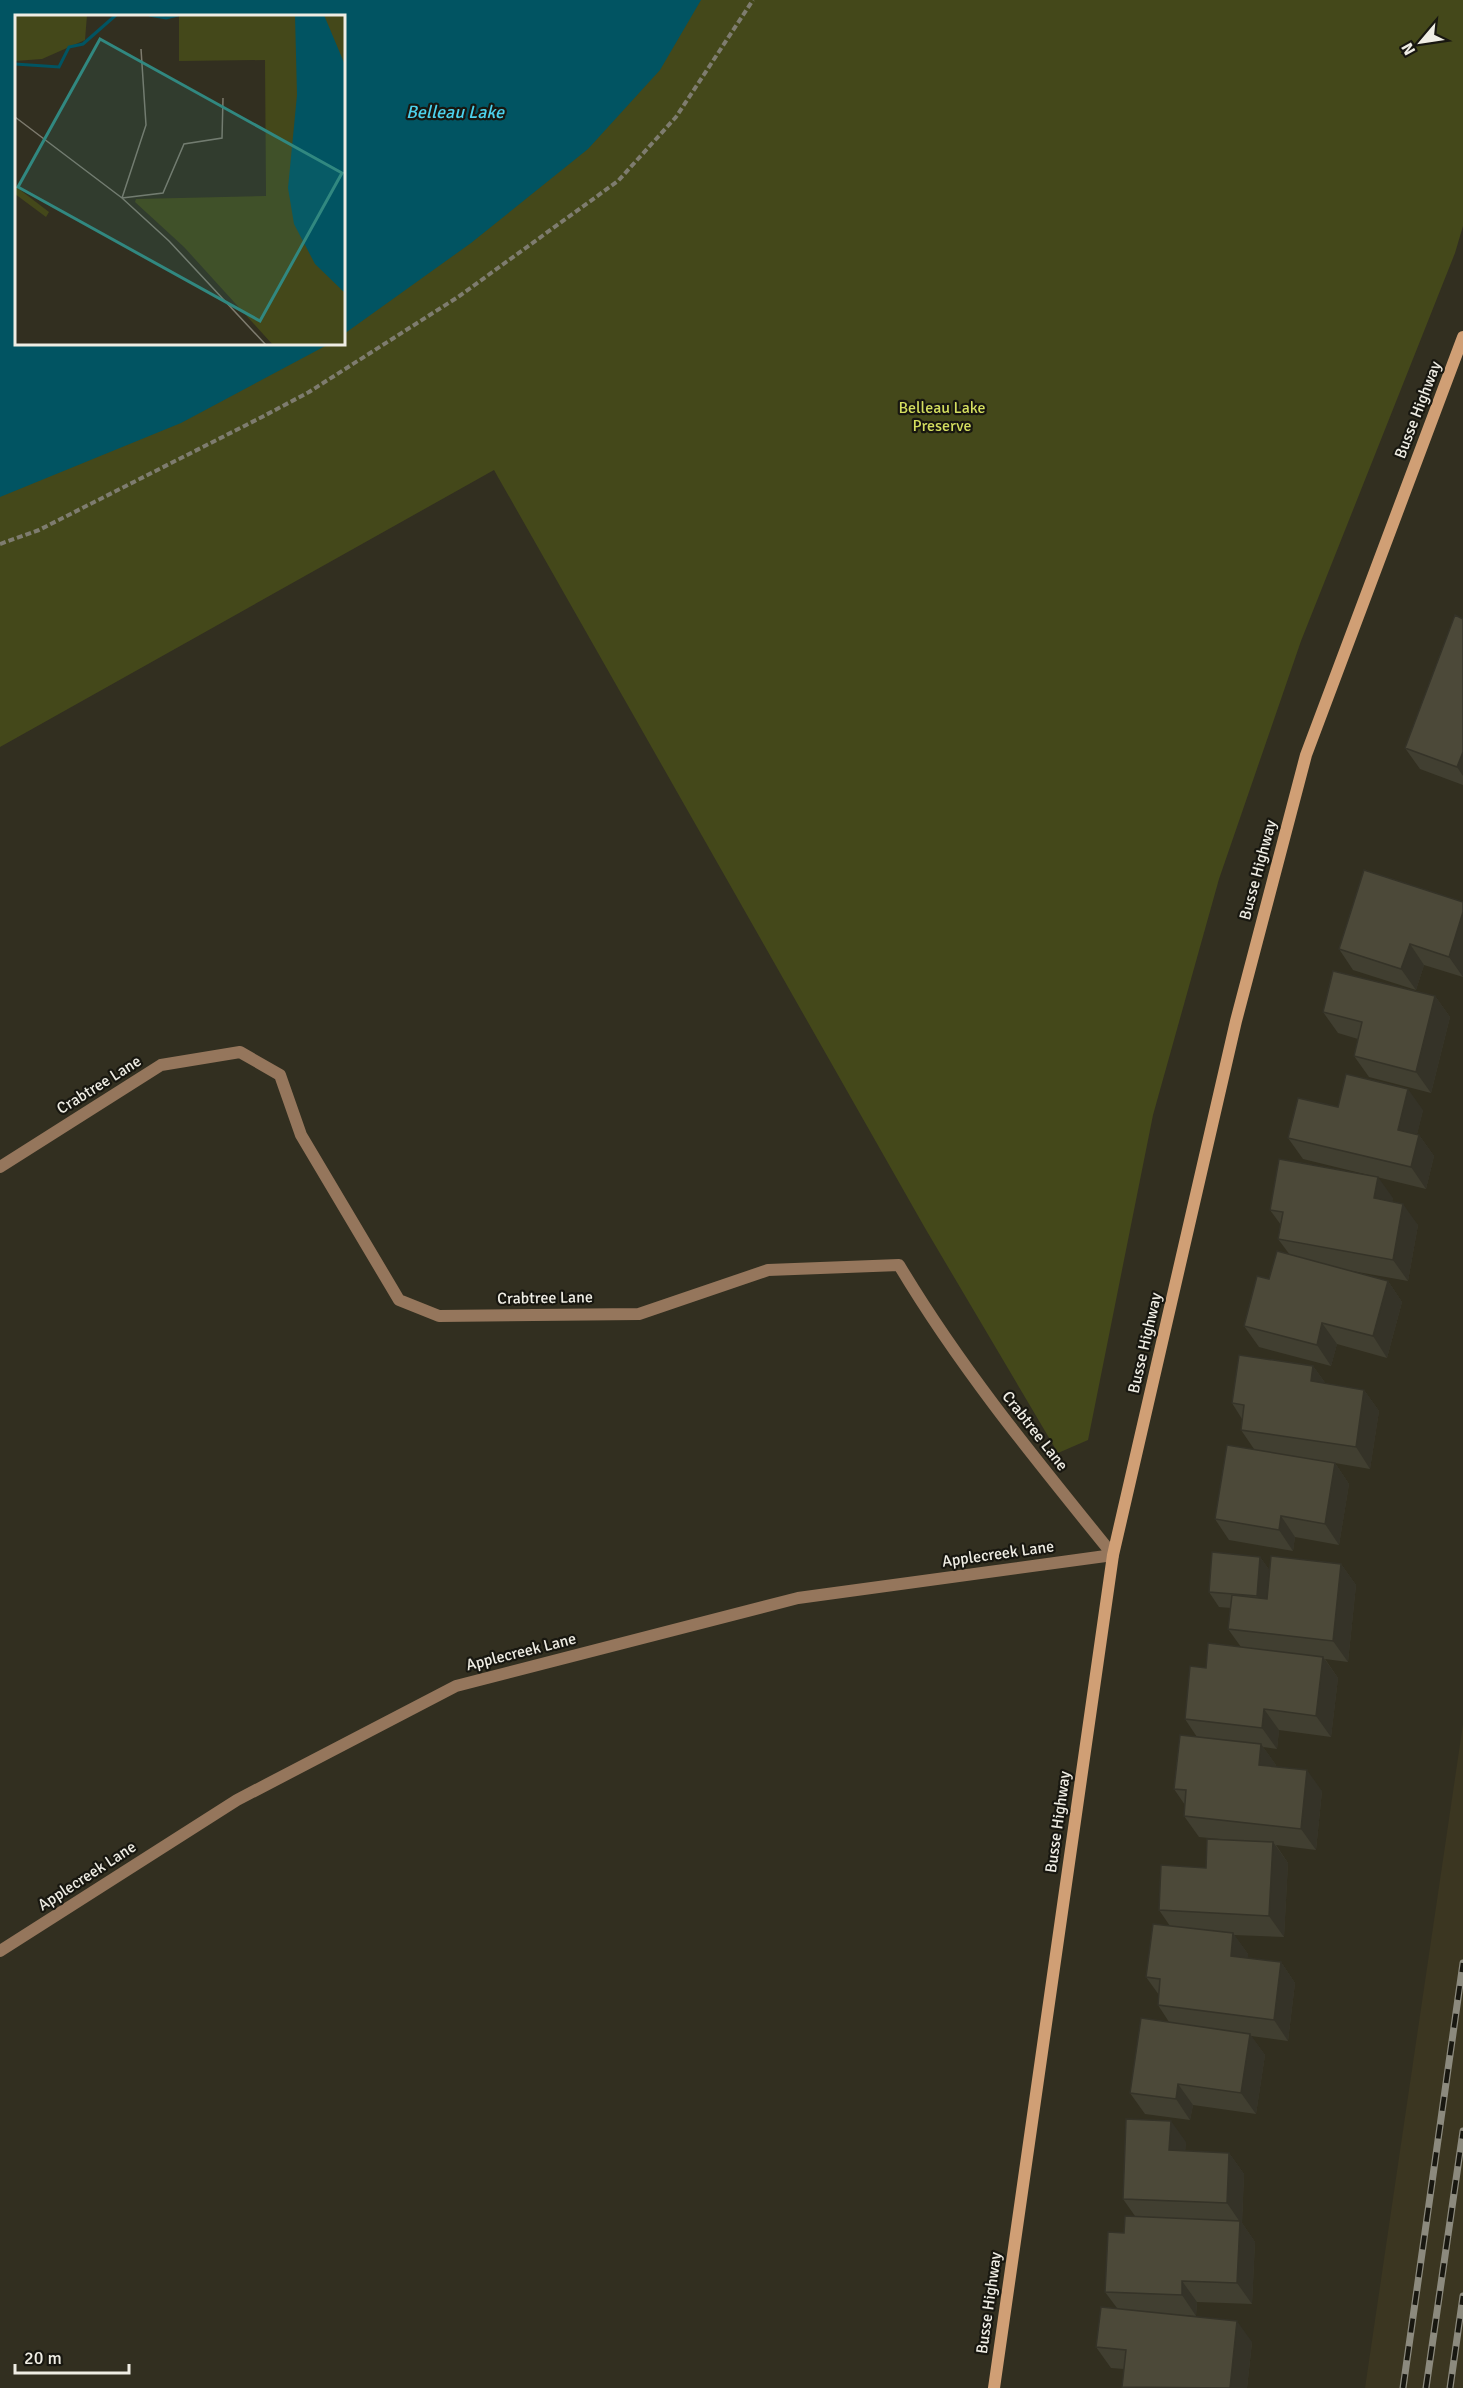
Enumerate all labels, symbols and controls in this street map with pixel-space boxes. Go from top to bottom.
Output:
north arrow [1391,12,1451,72]
inset map [15,15,345,345]
text: N [1397,39,1420,59]
water label: Belleau Lake [406,101,505,123]
street label: Busse Highway [1390,358,1446,462]
park label: Belleau Lake Preserve [898,398,986,436]
street label: Busse Highway [1235,817,1281,922]
street label: Crabtree Lane [53,1051,145,1119]
street label: Crabtree Lane [497,1287,593,1309]
street label: Busse Highway [1124,1290,1166,1395]
street label: Crabtree Lane [998,1387,1072,1475]
street label: Applecreek Lane [941,1536,1055,1572]
street label: Applecreek Lane [464,1629,578,1675]
street label: Busse Highway [1041,1769,1075,1874]
street label: Applecreek Lane [34,1837,140,1915]
street label: Busse Highway [972,2250,1006,2355]
scale bar [15,2337,129,2375]
text: 20 m [24,2347,62,2369]

